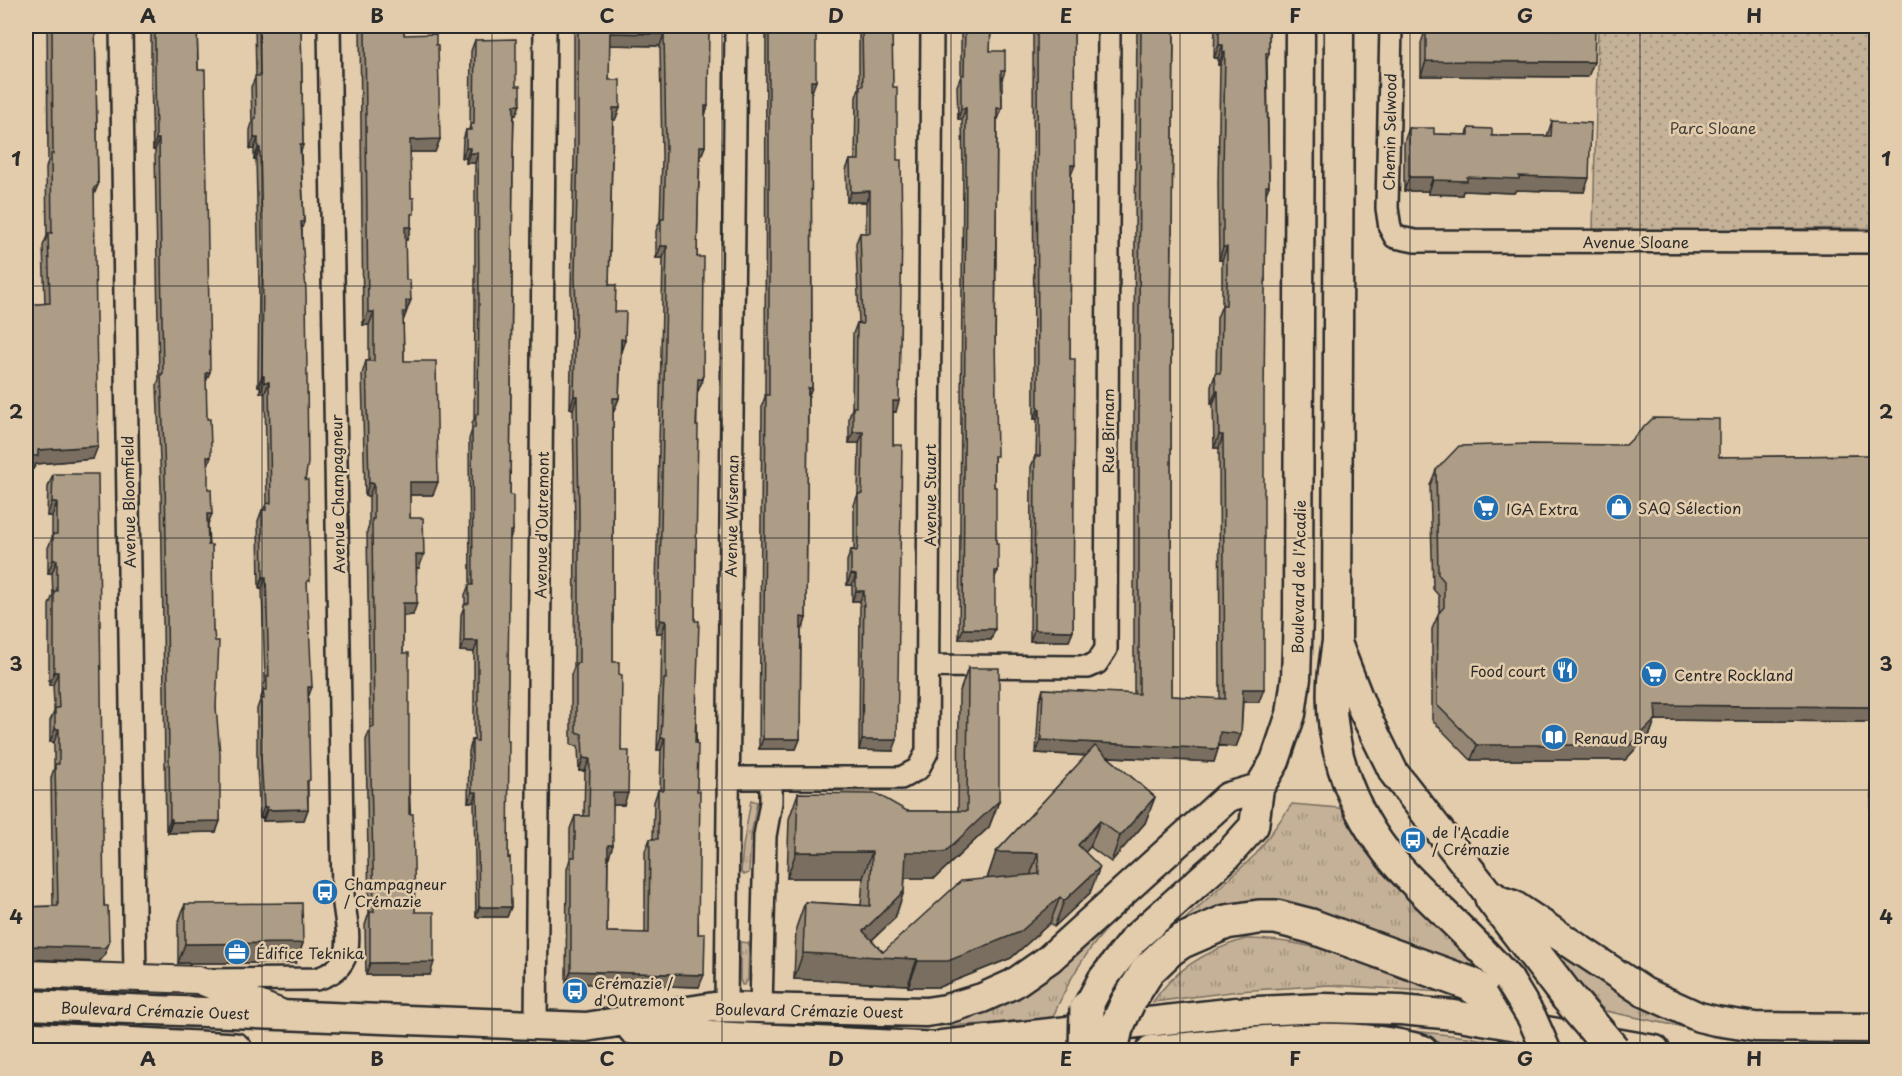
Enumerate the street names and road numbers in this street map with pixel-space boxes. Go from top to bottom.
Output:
street label: Chemin Selwood [1376,73,1402,191]
street label: Avenue Sloane [1583,230,1689,253]
street label: Rue Birnam [1096,388,1119,474]
street label: Avenue Champagneur [324,414,350,574]
street label: Avenue Bloomfield [115,436,141,568]
street label: Avenue Stuart [918,444,941,546]
street label: Avenue d'Outremont [528,451,554,599]
street label: Avenue Wiseman [718,455,744,577]
street label: Boulevard de l'Acadie [1285,500,1311,654]
street label: Boulevard Crémazie Ouest [60,995,250,1025]
street label: Boulevard Crémazie Ouest [714,997,904,1023]

